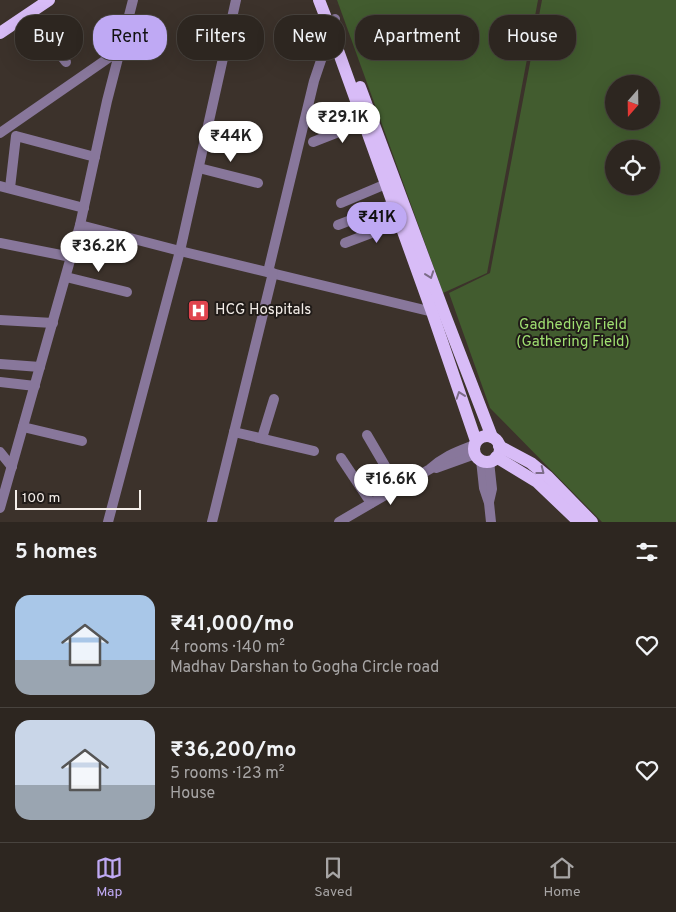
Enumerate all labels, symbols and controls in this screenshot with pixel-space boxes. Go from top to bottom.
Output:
chip: Buy [15,15,83,60]
chip: Rent [93,15,167,60]
chip: Filters [177,15,264,60]
chip: New [274,15,345,60]
chip: Apartment [355,15,479,60]
chip: House [489,15,576,60]
north arrow [605,75,660,130]
map controls [605,75,660,195]
pin: ₹29.1K [302,102,384,144]
text: ₹29.1K [317,108,369,128]
pin: ₹44K [201,120,261,163]
text: ₹44K [210,127,252,147]
button: locate [605,140,660,195]
pin: ₹41K [347,202,407,244]
text: ₹41K [358,208,396,228]
pin: ₹36.2K [58,230,140,273]
text: ₹36.2K [72,237,126,257]
one-way arrow [424,271,434,279]
hospital icon: HCG Hospitals [187,298,211,322]
place label: HCG Hospitals [215,301,311,320]
park label: Gadhediya Field (Gathering Field) [516,316,630,352]
one-way arrow [456,391,466,400]
pin: ₹16.6K [350,464,432,506]
one-way arrow [535,466,544,474]
text: ₹16.6K [365,470,417,490]
scale bar [15,487,141,510]
text: 100 m [22,490,60,507]
icon: filters [633,538,661,566]
text: 5 homes [15,539,98,566]
text: ₹41,000/mo [170,611,294,638]
icon: home [55,615,115,675]
icon: heart [633,631,661,659]
text: 4 rooms · 140 m² [170,638,285,658]
text: Madhav Darshan to Gogha Circle road [170,658,439,678]
text: ₹36,200/mo [170,737,296,764]
icon: home [55,740,115,800]
icon: heart [633,756,661,784]
text: 5 rooms · 123 m² [170,764,285,784]
text: House [170,784,215,804]
tab: Map [95,854,123,901]
tab: Saved [314,854,353,901]
tab: Home [543,854,581,901]

